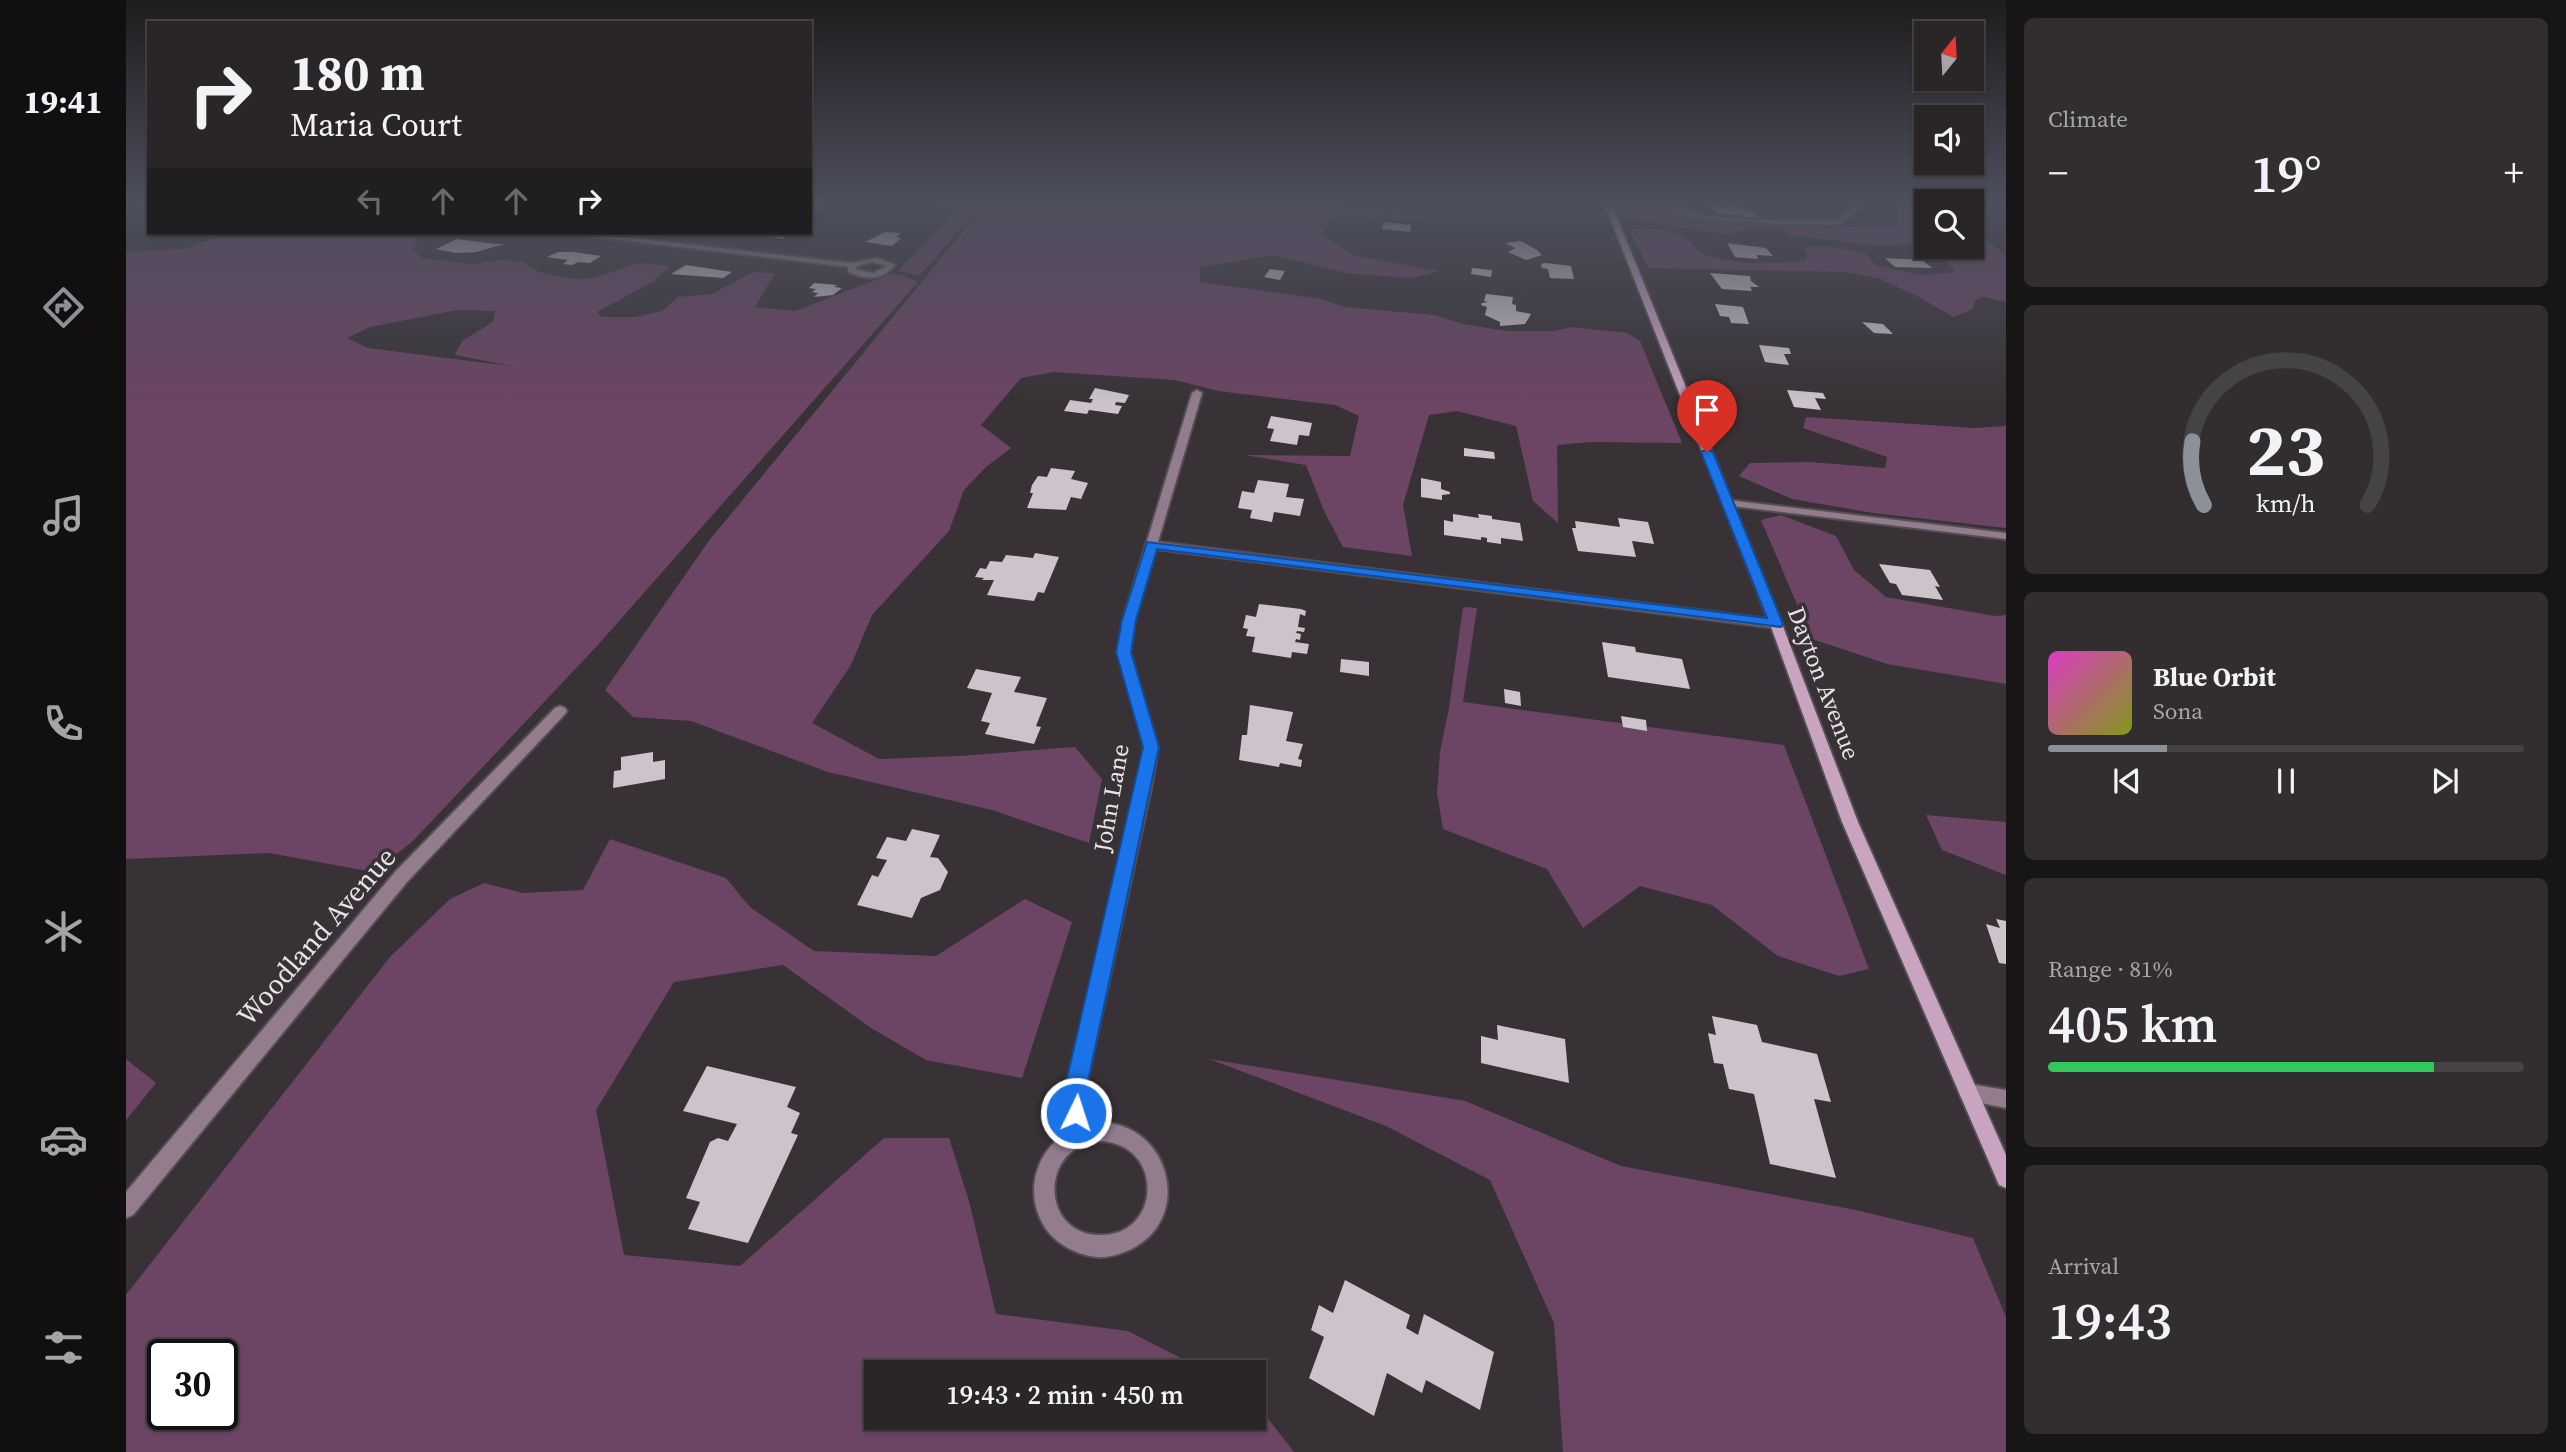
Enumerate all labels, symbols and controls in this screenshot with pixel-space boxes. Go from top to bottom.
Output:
north arrow [1914,21,1984,91]
map controls [1914,21,1984,259]
text: 180 m [290,39,425,106]
icon: right [175,49,266,140]
text: 19:41 [24,80,102,124]
text: Maria Court [290,103,462,147]
text: Climate [2048,103,2128,135]
button: sound [1914,105,1984,175]
text: 19° [2250,138,2322,209]
text: − [2048,147,2068,199]
text: + [2504,147,2524,199]
icon: left [351,182,389,220]
icon: ahead [424,182,462,220]
icon: ahead [497,182,535,220]
icon: right [570,182,608,220]
button: search [1914,189,1984,259]
icon: directions [39,283,88,332]
pin [1677,380,1737,452]
icon: arrive [1688,391,1726,429]
text: 23 [2247,401,2325,500]
text: km/h [2256,486,2316,520]
icon: music [39,491,88,540]
street label: Dayton Avenue [1780,602,1868,764]
text: Blue Orbit [2153,659,2276,695]
text: Sona [2153,695,2203,727]
icon: phone [39,699,88,748]
street label: John Lane [1085,741,1137,856]
icon: previous [2108,762,2146,800]
icon: pause [2267,762,2305,800]
icon: next [2426,762,2464,800]
street label: Woodland Avenue [228,839,404,1033]
icon: climate [39,907,88,956]
text: Range · 81% [2048,953,2173,985]
text: 405 km [2048,988,2217,1059]
position arrow [1039,1076,1113,1150]
icon: car [39,1115,88,1164]
text: Arrival [2048,1250,2119,1282]
text: 19:43 [2048,1285,2172,1356]
icon: filters [39,1323,88,1372]
speed limit sign: 30 [147,1339,238,1430]
text: 19:43 · 2 min · 450 m [946,1377,1184,1413]

